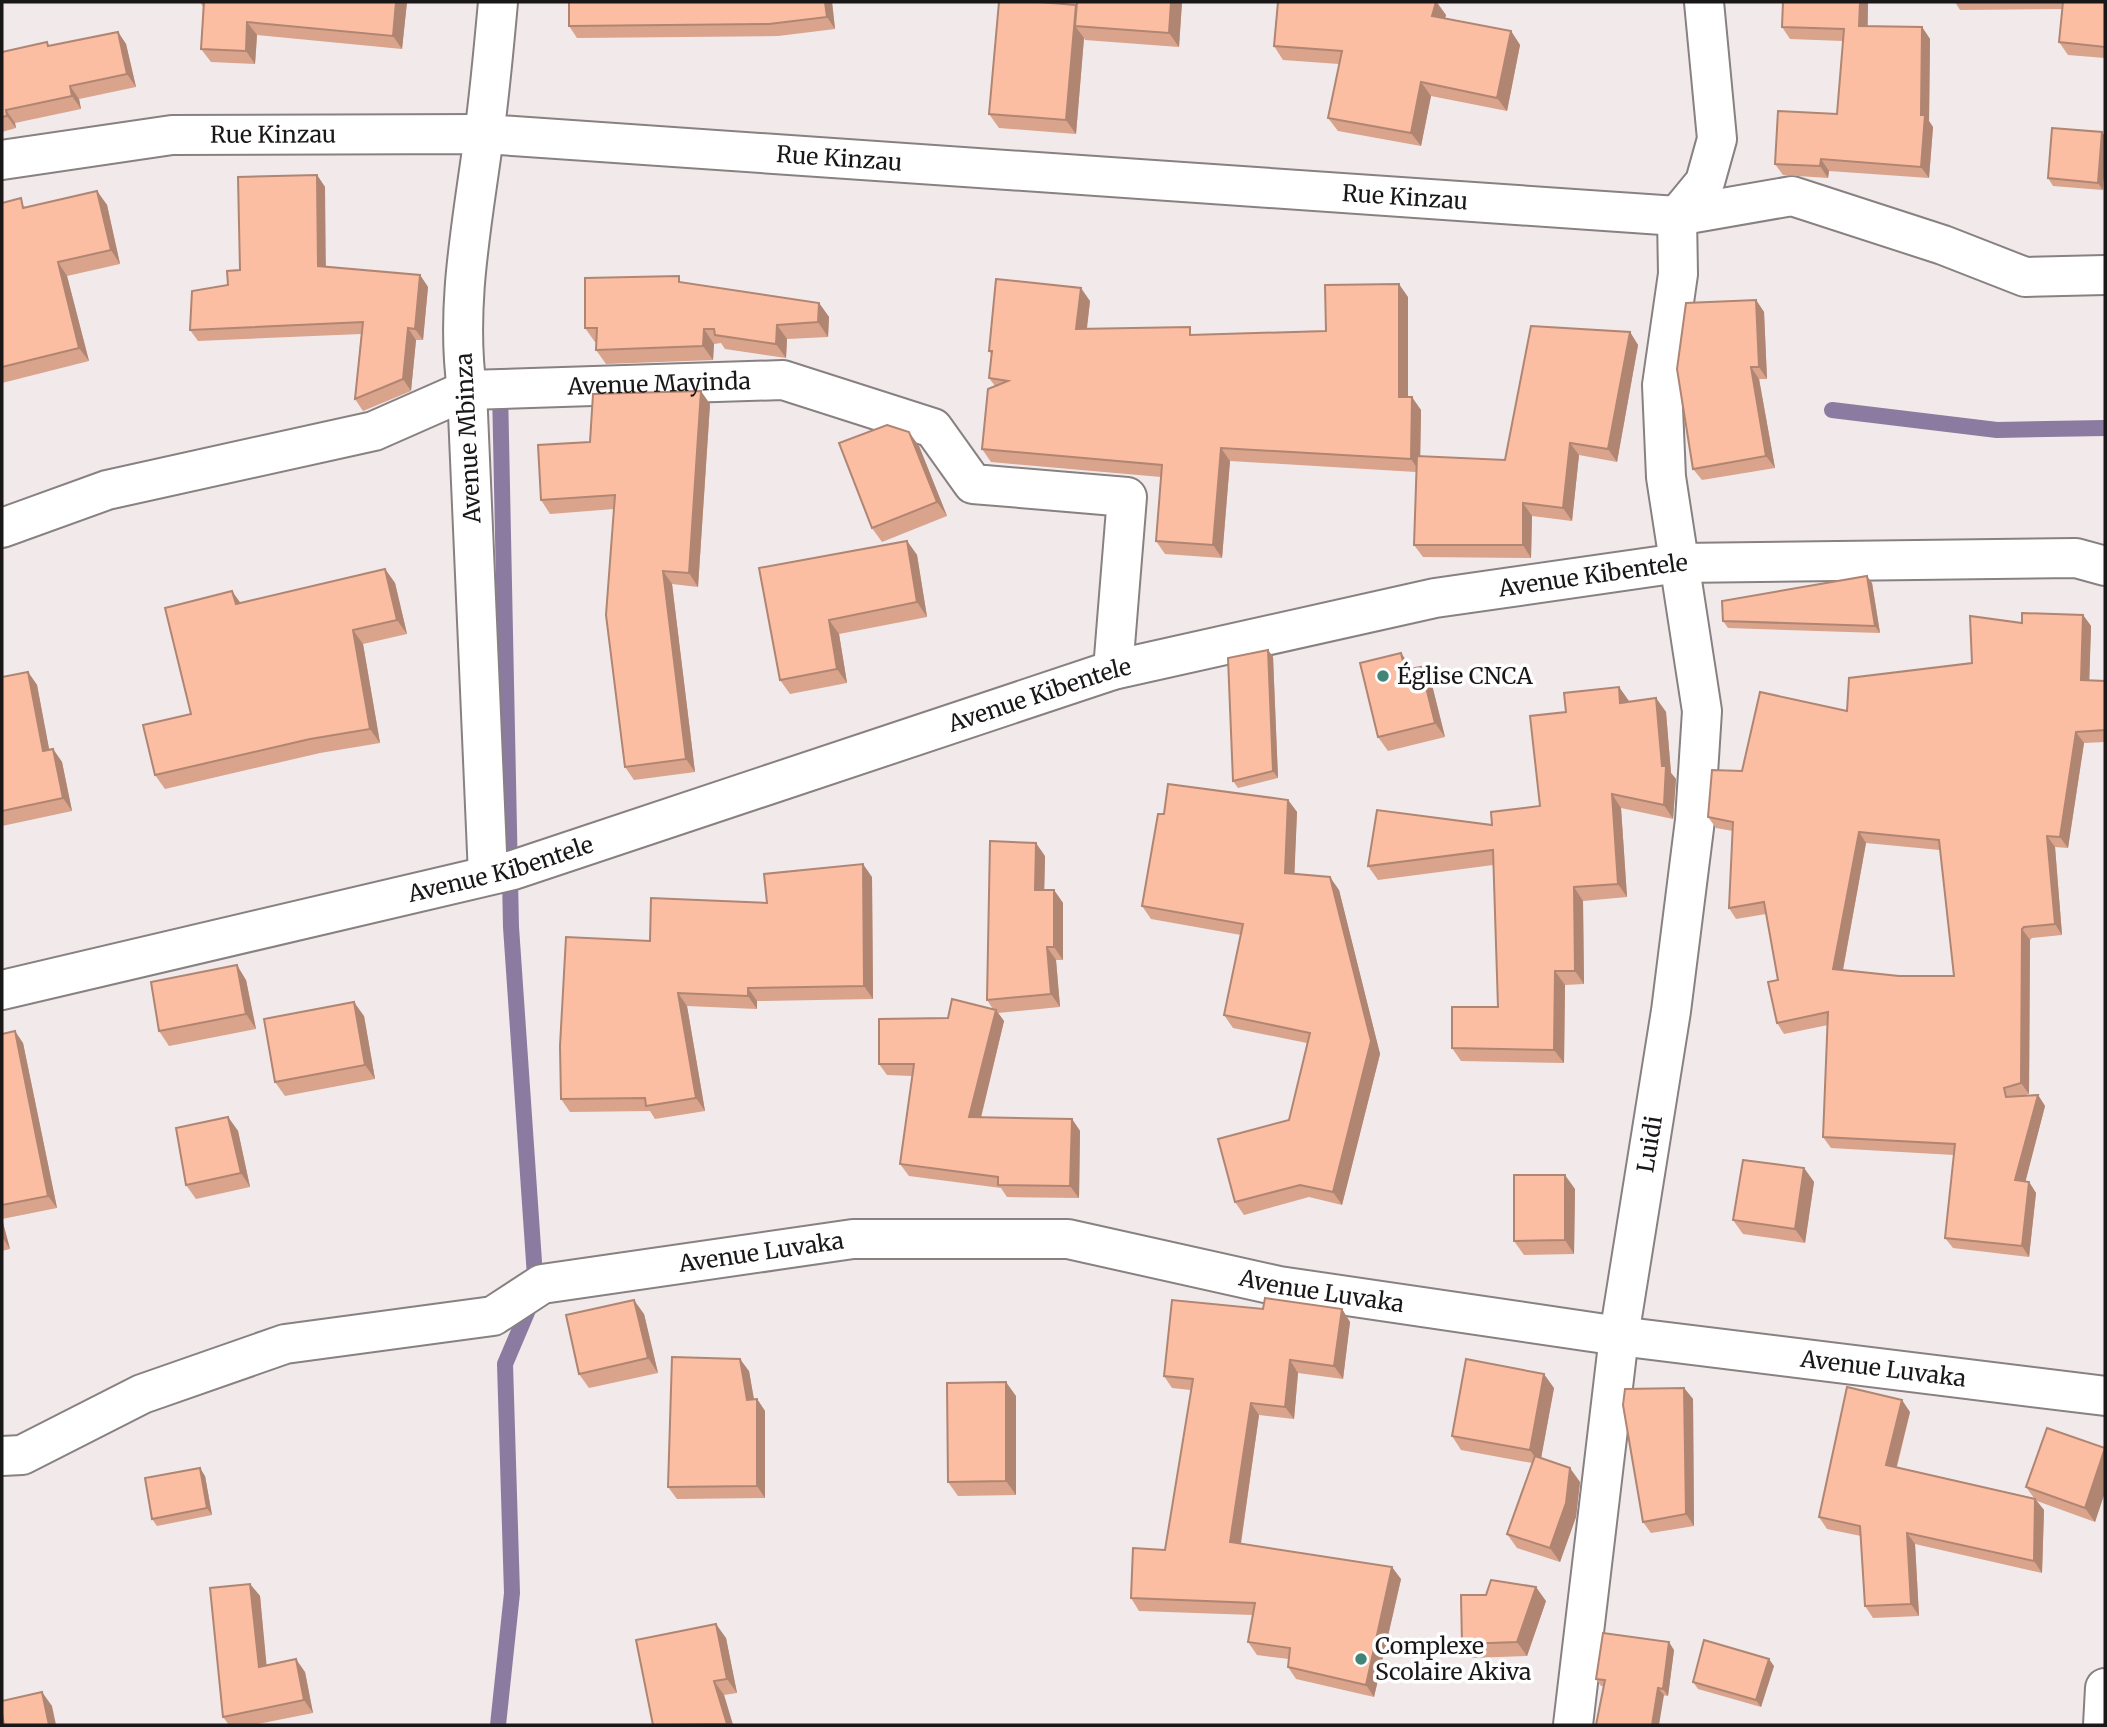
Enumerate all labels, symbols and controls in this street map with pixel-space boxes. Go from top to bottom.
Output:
street label: Rue Kinzau [210,119,336,149]
street label: Rue Kinzau [775,139,903,177]
street label: Rue Kinzau [1341,178,1469,216]
street label: Avenue Mbinza [449,352,486,525]
street label: Avenue Mayinda [566,366,751,401]
street label: Avenue Kibentele [1495,548,1688,603]
street label: Avenue Kibentele [943,651,1134,738]
place label: Église CNCA [1397,661,1534,690]
marker: Église CNCA [1375,668,1391,684]
street label: Avenue Kibentele [404,829,597,908]
street label: Luidi [1630,1114,1668,1175]
street label: Avenue Luvaka [676,1226,846,1278]
street label: Avenue Luvaka [1236,1262,1406,1318]
street label: Avenue Luvaka [1798,1343,1968,1393]
place label: Complexe Scolaire Akiva [1375,1631,1531,1686]
marker: Complexe Scolaire Akiva [1353,1651,1369,1667]

